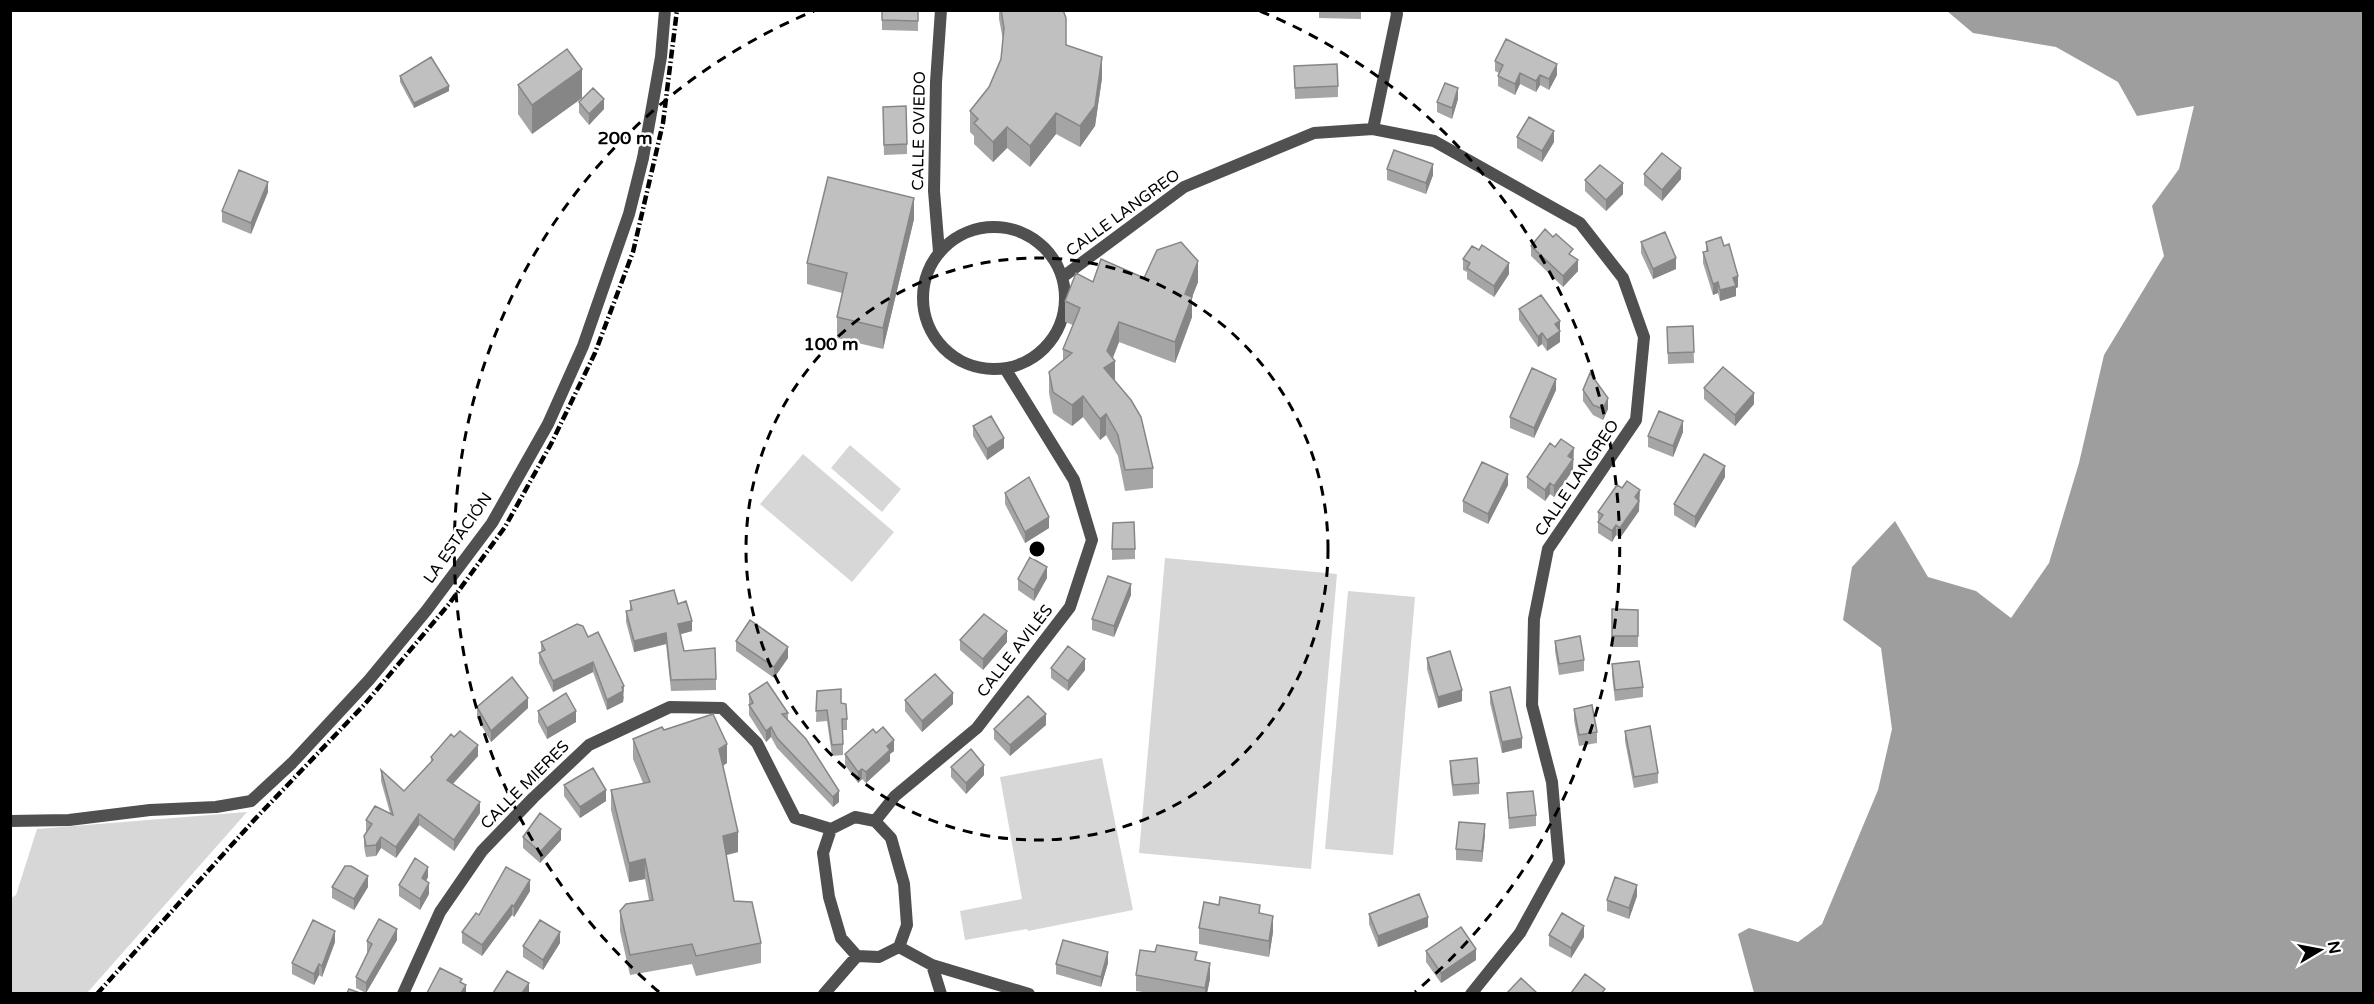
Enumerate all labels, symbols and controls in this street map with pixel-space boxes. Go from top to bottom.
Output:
street label: CALLE OVIEDO [908,71,930,191]
text: 200 m [597,127,653,149]
street label: CALLE LANGREO [1062,165,1184,261]
text: 100 m [803,333,859,355]
street label: CALLE LANGREO [1531,416,1623,540]
street label: LA ESTACIÓN [419,489,497,587]
centre of rings [1027,539,1047,559]
street label: CALLE AVILÉS [973,601,1057,701]
street label: CALLE MIERES [476,736,574,834]
north arrow [2290,920,2350,980]
text: N [2323,940,2345,956]

